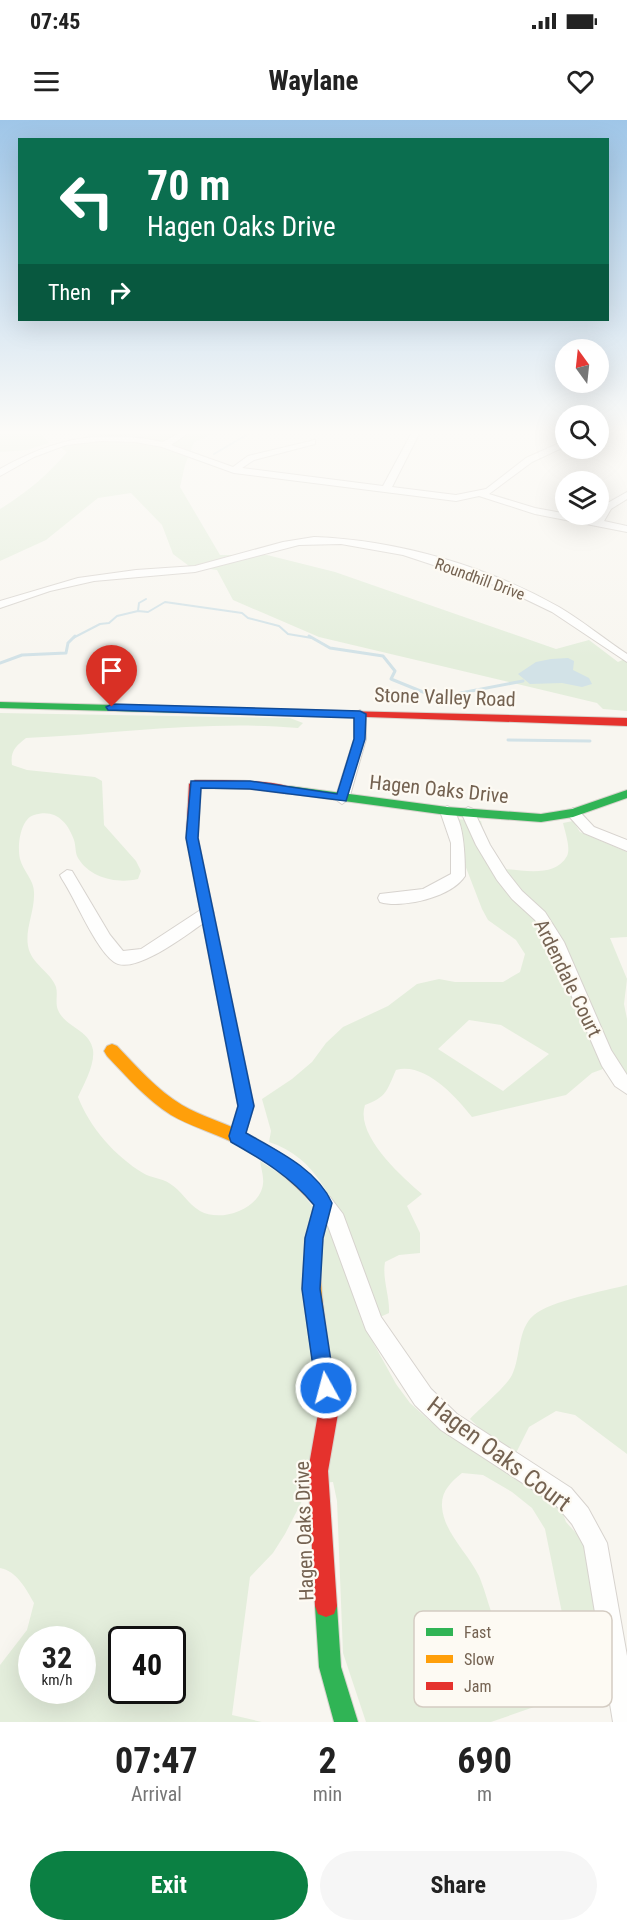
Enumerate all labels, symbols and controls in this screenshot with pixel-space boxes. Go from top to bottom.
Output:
text: 07:45 [30,9,81,34]
icon: menu [30,65,63,98]
text: Waylane [268,65,359,97]
icon: heart [564,65,597,98]
text: 70 m [147,161,230,210]
icon: left [48,162,126,240]
text: Hagen Oaks Drive [147,211,336,243]
icon: right [103,276,136,309]
text: Then [48,280,91,305]
north arrow [555,339,609,393]
map controls [555,339,609,525]
button: search [555,405,609,459]
button: layers [555,471,609,525]
street label: Roundhill Drive [432,554,528,604]
pin [86,645,137,707]
icon: arrive [95,654,128,687]
street label: Stone Valley Road [374,683,516,711]
street label: Hagen Oaks Drive [368,770,510,808]
street label: Ardendale Court [529,915,607,1041]
position arrow [294,1356,358,1420]
street label: Hagen Oaks Court [422,1391,576,1517]
street label: Hagen Oaks Drive [290,1461,318,1601]
legend [414,1611,612,1707]
text: Fast [464,1623,491,1642]
speed limit sign: 40 [108,1626,186,1704]
text: 32 [42,1640,72,1675]
text: Slow [464,1650,494,1669]
text: km/h [42,1671,72,1689]
text: Jam [464,1677,491,1696]
text: 07:47 [115,1740,198,1782]
text: 2 [318,1740,337,1782]
text: 690 [457,1740,512,1782]
text: Arrival [131,1782,182,1806]
text: min [313,1782,342,1806]
text: m [477,1782,492,1806]
button: Exit [30,1851,308,1920]
button: Share [320,1851,597,1920]

